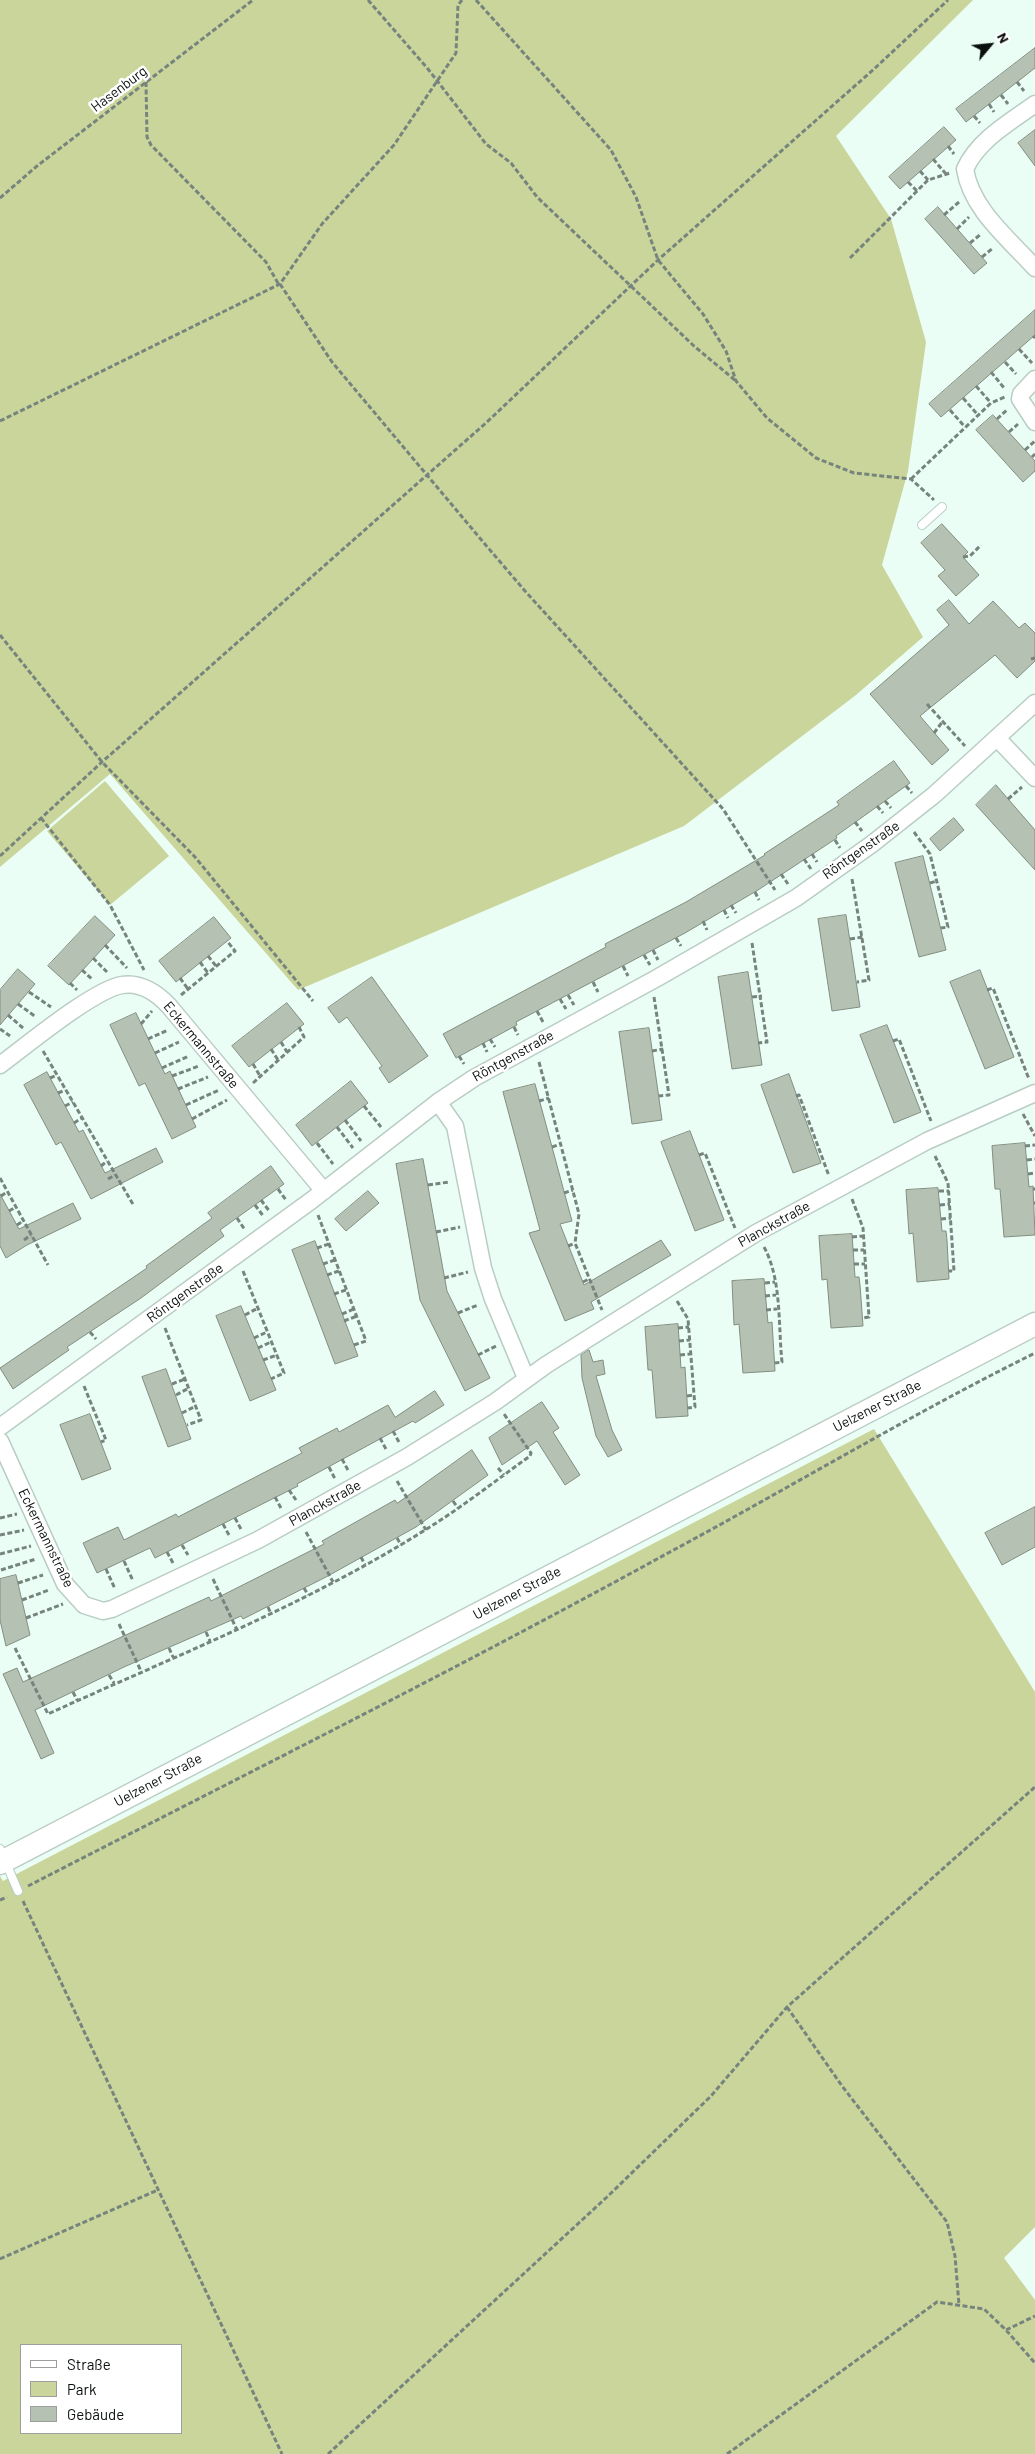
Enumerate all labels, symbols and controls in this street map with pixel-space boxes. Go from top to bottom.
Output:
north arrow [965,20,1015,70]
text: N [994,30,1013,46]
street label: Hasenburg [88,63,150,115]
street label: Röntgenstraße [819,817,903,883]
street label: Eckermannstraße [160,998,242,1092]
street label: Röntgenstraße [469,1027,557,1085]
street label: Planckstraße [735,1197,813,1251]
street label: Röntgenstraße [144,1260,226,1326]
street label: Uelzener Straße [830,1376,924,1436]
street label: Planckstraße [286,1476,364,1530]
street label: Eckermannstraße [15,1486,77,1590]
street label: Uelzener Straße [470,1563,564,1623]
street label: Uelzener Straße [111,1750,205,1810]
legend [20,2344,182,2434]
text: Straße [67,2355,111,2373]
text: Park [67,2380,96,2398]
text: Gebäude [67,2405,124,2423]

